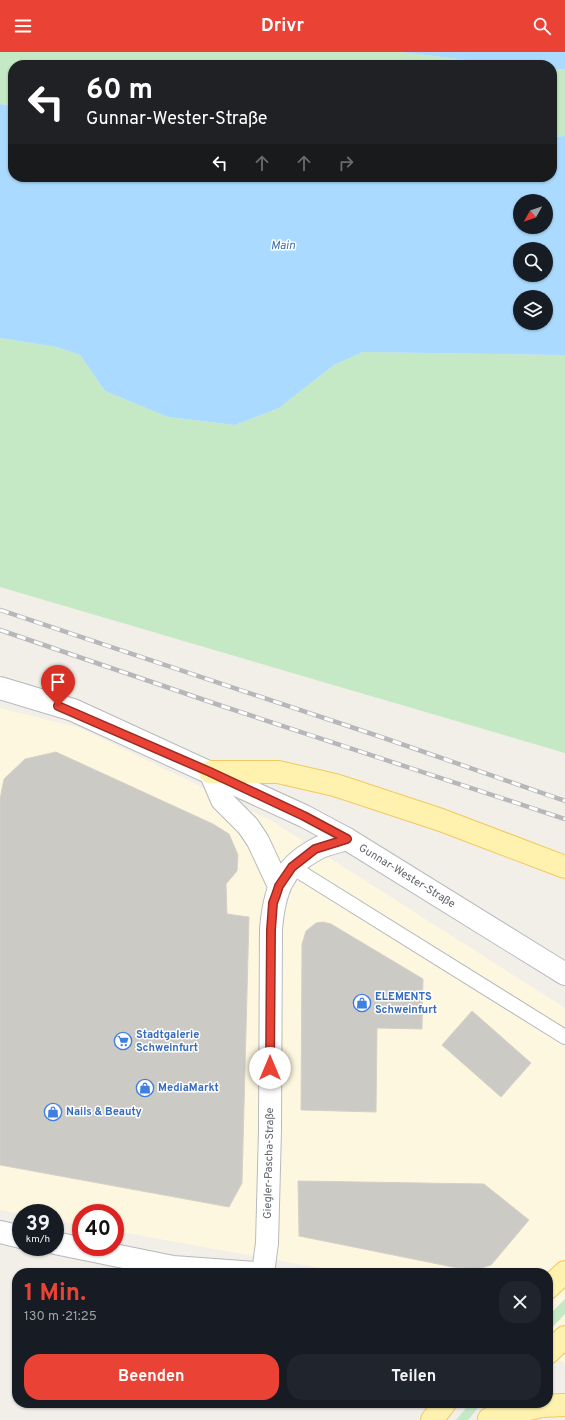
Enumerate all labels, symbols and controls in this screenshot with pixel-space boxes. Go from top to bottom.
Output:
icon: menu [12,15,34,37]
text: Drivr [261,15,304,38]
icon: search [531,15,553,37]
text: 60 m [86,73,153,109]
icon: left [20,76,72,128]
text: Gunnar-Wester-Straße [86,108,268,131]
icon: left [209,152,231,174]
icon: ahead [251,152,273,174]
icon: ahead [293,152,315,174]
icon: right [335,152,357,174]
north arrow [513,194,553,234]
map controls [513,194,553,330]
water label: Main [271,238,296,254]
button: search [513,242,553,282]
button: layers [513,290,553,330]
pin [41,665,75,706]
icon: arrive [47,671,69,693]
street label: Gunnar-Wester-Straße [356,841,458,911]
place label: ELEMENTS Schweinfurt [375,990,437,1017]
shop icon: ELEMENTS Schweinfurt [352,993,372,1013]
place label: Stadtgalerie Schweinfurt [136,1028,199,1055]
supermarket icon: Stadtgalerie Schweinfurt [113,1031,133,1051]
position arrow [249,1047,291,1089]
shop icon: MediaMarkt [135,1078,155,1098]
place label: MediaMarkt [158,1081,219,1095]
shop icon: Nails & Beauty [43,1102,63,1122]
place label: Nails & Beauty [66,1105,142,1119]
street label: Giegler-Pascha-Straße [261,1107,277,1219]
speed limit sign: 40 [72,1204,124,1256]
text: 39 [26,1212,50,1238]
text: km/h [26,1233,50,1246]
text: 1 Min. [24,1279,86,1309]
button: close [499,1281,541,1323]
text: 130 m · 21:25 [24,1309,97,1325]
button: Beenden [24,1354,279,1400]
button: Teilen [287,1354,541,1400]

